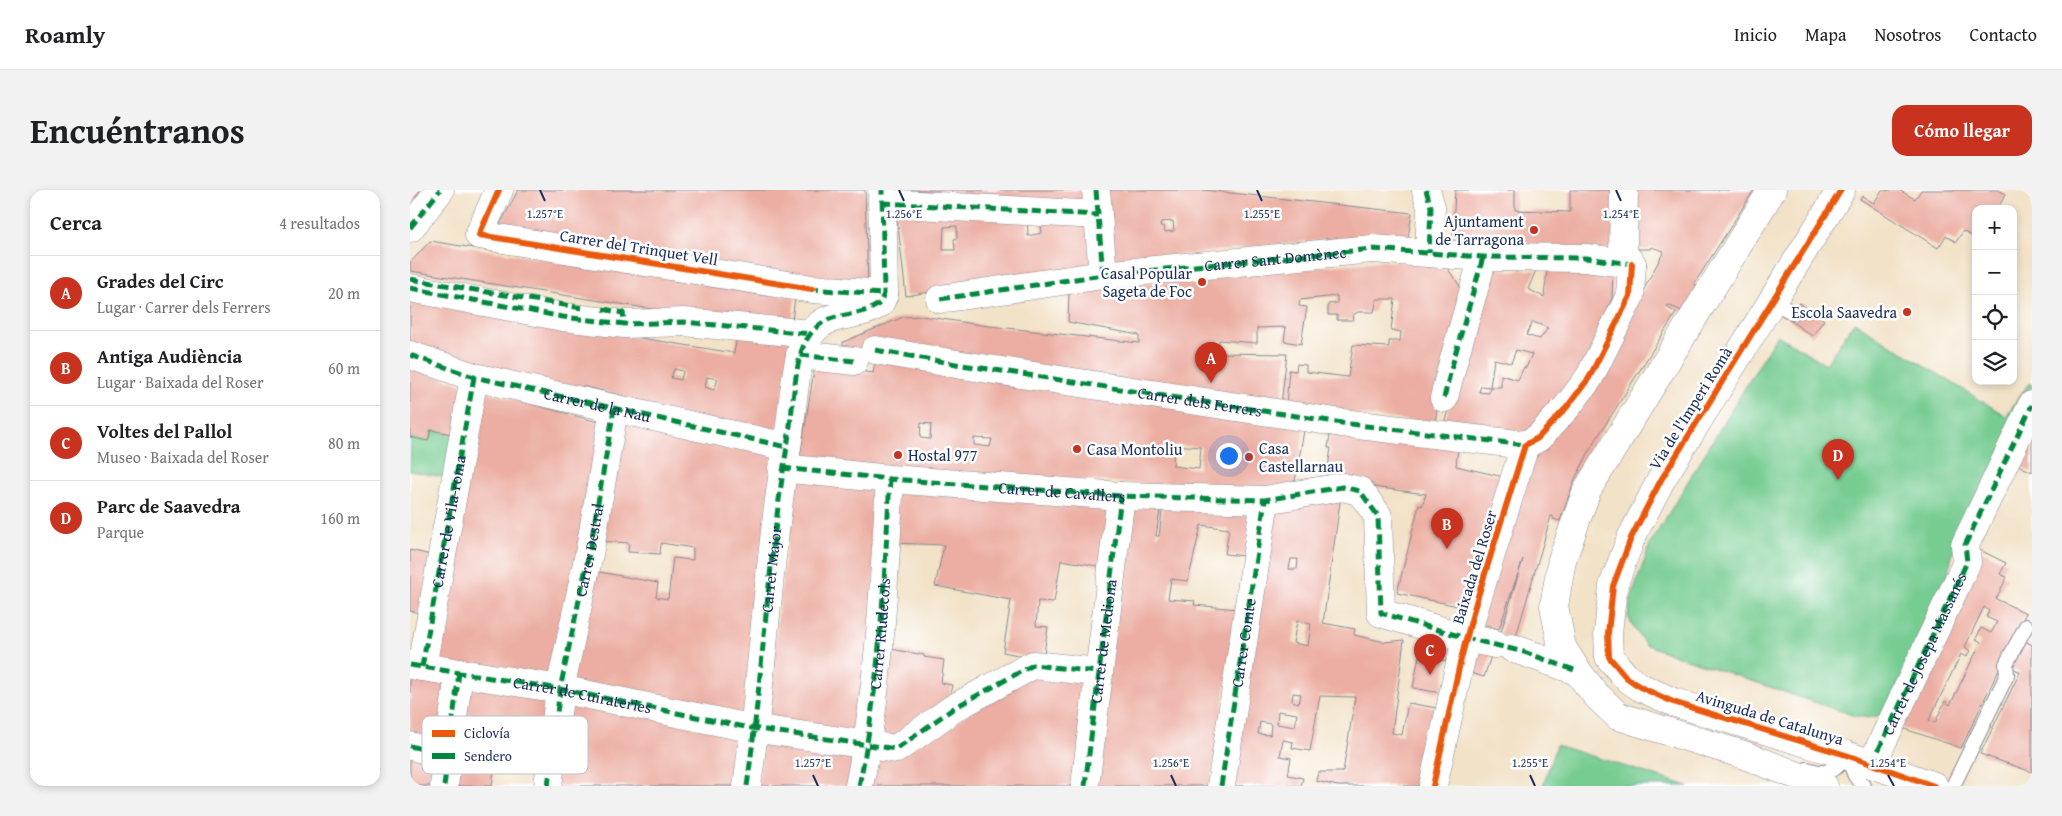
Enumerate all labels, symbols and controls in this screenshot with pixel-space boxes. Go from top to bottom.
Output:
text: Roamly [25,17,105,52]
text: Inicio [1734,21,1777,48]
text: Mapa [1805,21,1846,48]
text: Nosotros [1874,21,1942,48]
text: Contacto [1970,21,2037,48]
text: Encuéntranos [30,105,245,156]
button: Cómo llegar [1892,105,2032,156]
text: 1.257°E [527,205,563,222]
text: 1.256°E [886,205,922,222]
text: 1.255°E [1244,205,1280,222]
text: 1.254°E [1603,205,1639,222]
map controls [1972,205,2017,385]
button: + [1972,205,2017,250]
text: Cerca [50,207,102,238]
place label: Ajuntament de Tarragona [1435,209,1524,251]
text: 4 resultados [279,211,360,235]
street label: Carrer del Trinquet Vell [558,223,720,271]
marker: Ajuntament de Tarragona [1528,224,1540,236]
street label: Carrer Sant Domènec [1203,240,1348,277]
button: − [1972,250,2017,295]
place label: Casal Popular Sageta de Foc [1101,261,1192,303]
text: Grades del Circ [97,267,224,295]
marker: Casal Popular Sageta de Foc [1196,276,1208,288]
text: A [61,281,71,305]
text: 20 m [328,281,360,305]
text: Lugar · Carrer dels Ferrers [97,295,271,319]
button: locate [1972,295,2017,340]
place label: Escola Saavedra [1791,300,1897,324]
marker: Escola Saavedra [1901,306,1913,318]
button: layers [1972,340,2017,385]
street label: Via de l'Imperi Romà [1642,341,1738,474]
text: Antiga Audiència [97,342,242,370]
pin: A [1195,342,1227,383]
text: B [61,356,71,380]
text: 60 m [328,356,360,380]
text: Lugar · Baixada del Roser [97,370,264,394]
street label: Carrer dels Ferrers [1136,380,1264,423]
street label: Carrer de la Nau [542,381,653,428]
text: Voltes del Pallol [97,417,232,445]
text: C [61,431,71,455]
text: 80 m [328,431,360,455]
place label: Casa Castellarnau [1259,436,1343,478]
place label: Casa Montoliu [1087,437,1183,461]
pin: D [1822,439,1854,480]
place label: Hostal 977 [908,443,978,467]
marker: Casa Montoliu [1071,443,1083,455]
your location [1216,443,1242,469]
text: Museo · Baixada del Roser [97,445,269,469]
marker: Hostal 977 [892,449,904,461]
marker: Casa Castellarnau [1243,451,1255,463]
street label: Carrer de Vila-roma [424,453,472,589]
street label: Carrer de Cavallers [998,475,1126,508]
text: Parc de Saavedra [97,492,241,520]
street label: Carrer Destral [568,501,610,599]
text: D [61,506,71,530]
text: 160 m [320,506,360,530]
pin: B [1431,508,1463,549]
street label: Baixada del Roser [1448,508,1500,626]
text: Parque [97,520,144,544]
street label: Carrer Major [754,524,788,614]
street label: Carrer de Josepa Massanés [1875,568,1972,739]
street label: Carrer Riudecols [863,577,896,690]
street label: Carrer de Mediona [1083,577,1123,705]
street label: Carrer Comte [1224,596,1262,689]
pin: C [1414,634,1446,675]
street label: Carrer de Cuirateries [512,670,654,720]
street label: Avinguda de Catalunya [1693,683,1847,751]
legend [422,716,588,774]
text: Ciclovía [464,723,510,743]
text: Sendero [464,746,512,766]
text: 1.257°E [795,754,831,771]
text: 1.256°E [1153,754,1189,771]
text: 1.255°E [1512,754,1548,771]
text: 1.254°E [1870,754,1906,771]

